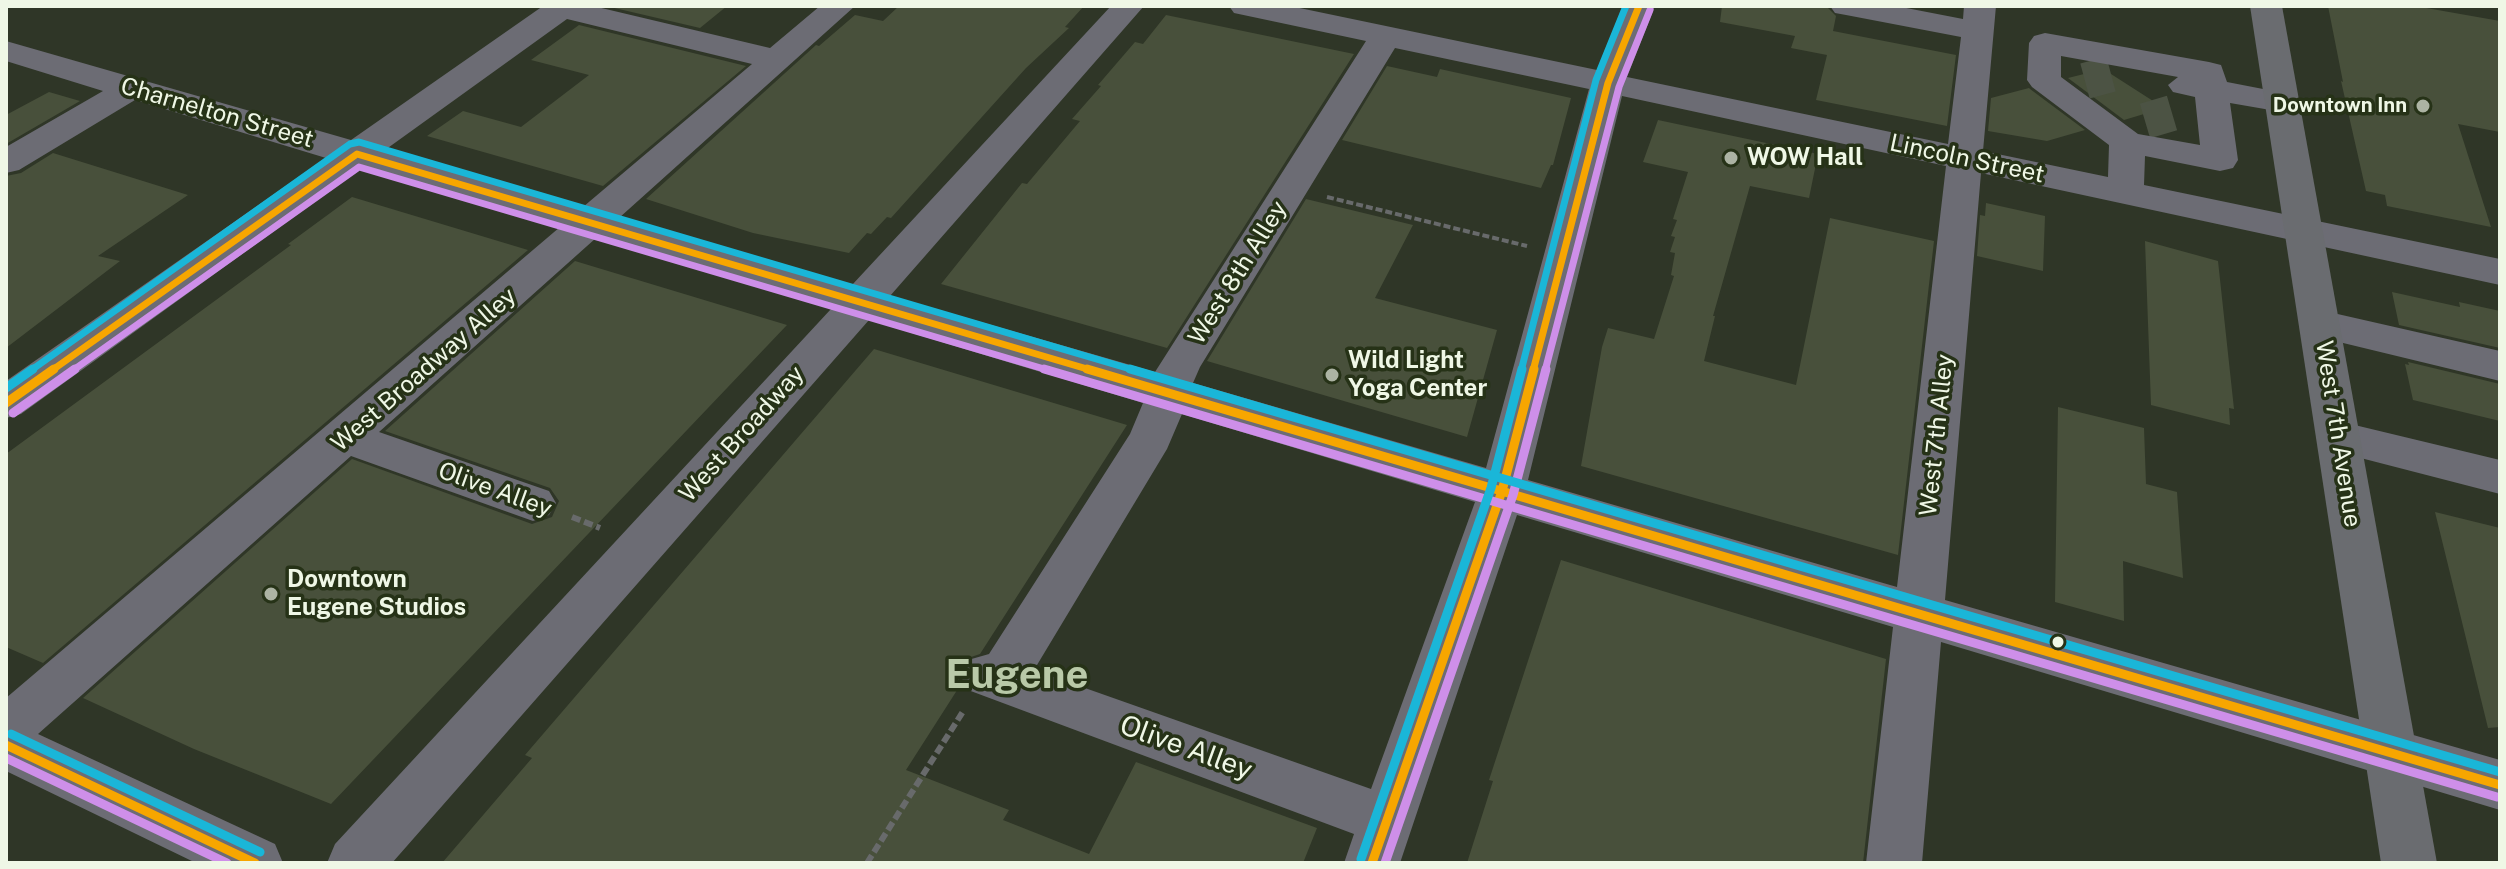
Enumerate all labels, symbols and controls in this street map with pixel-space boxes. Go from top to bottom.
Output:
street label: Charnelton Street [117,72,317,154]
place label: Downtown Inn [2273,94,2407,118]
marker: Downtown Inn [2414,97,2432,115]
street label: Lincoln Street [1887,129,2047,189]
place label: WOW Hall [1747,144,1863,172]
marker: WOW Hall [1722,149,1740,167]
street label: West 8th Alley [1182,196,1294,350]
street label: West Broadway Alley [326,282,522,458]
street label: West 7th Avenue [2309,339,2367,529]
place label: Wild Light Yoga Center [1348,347,1487,403]
street label: West 7th Alley [1914,353,1960,517]
street label: West Broadway [673,360,811,508]
marker: Wild Light Yoga Center [1323,366,1341,384]
street label: Olive Alley [434,456,556,524]
place label: Downtown Eugene Studios [287,566,466,622]
marker: Downtown Eugene Studios [262,585,280,603]
unlabelled marker [2050,634,2066,650]
district label: Eugene [945,652,1089,700]
street label: Olive Alley [1115,709,1257,787]

